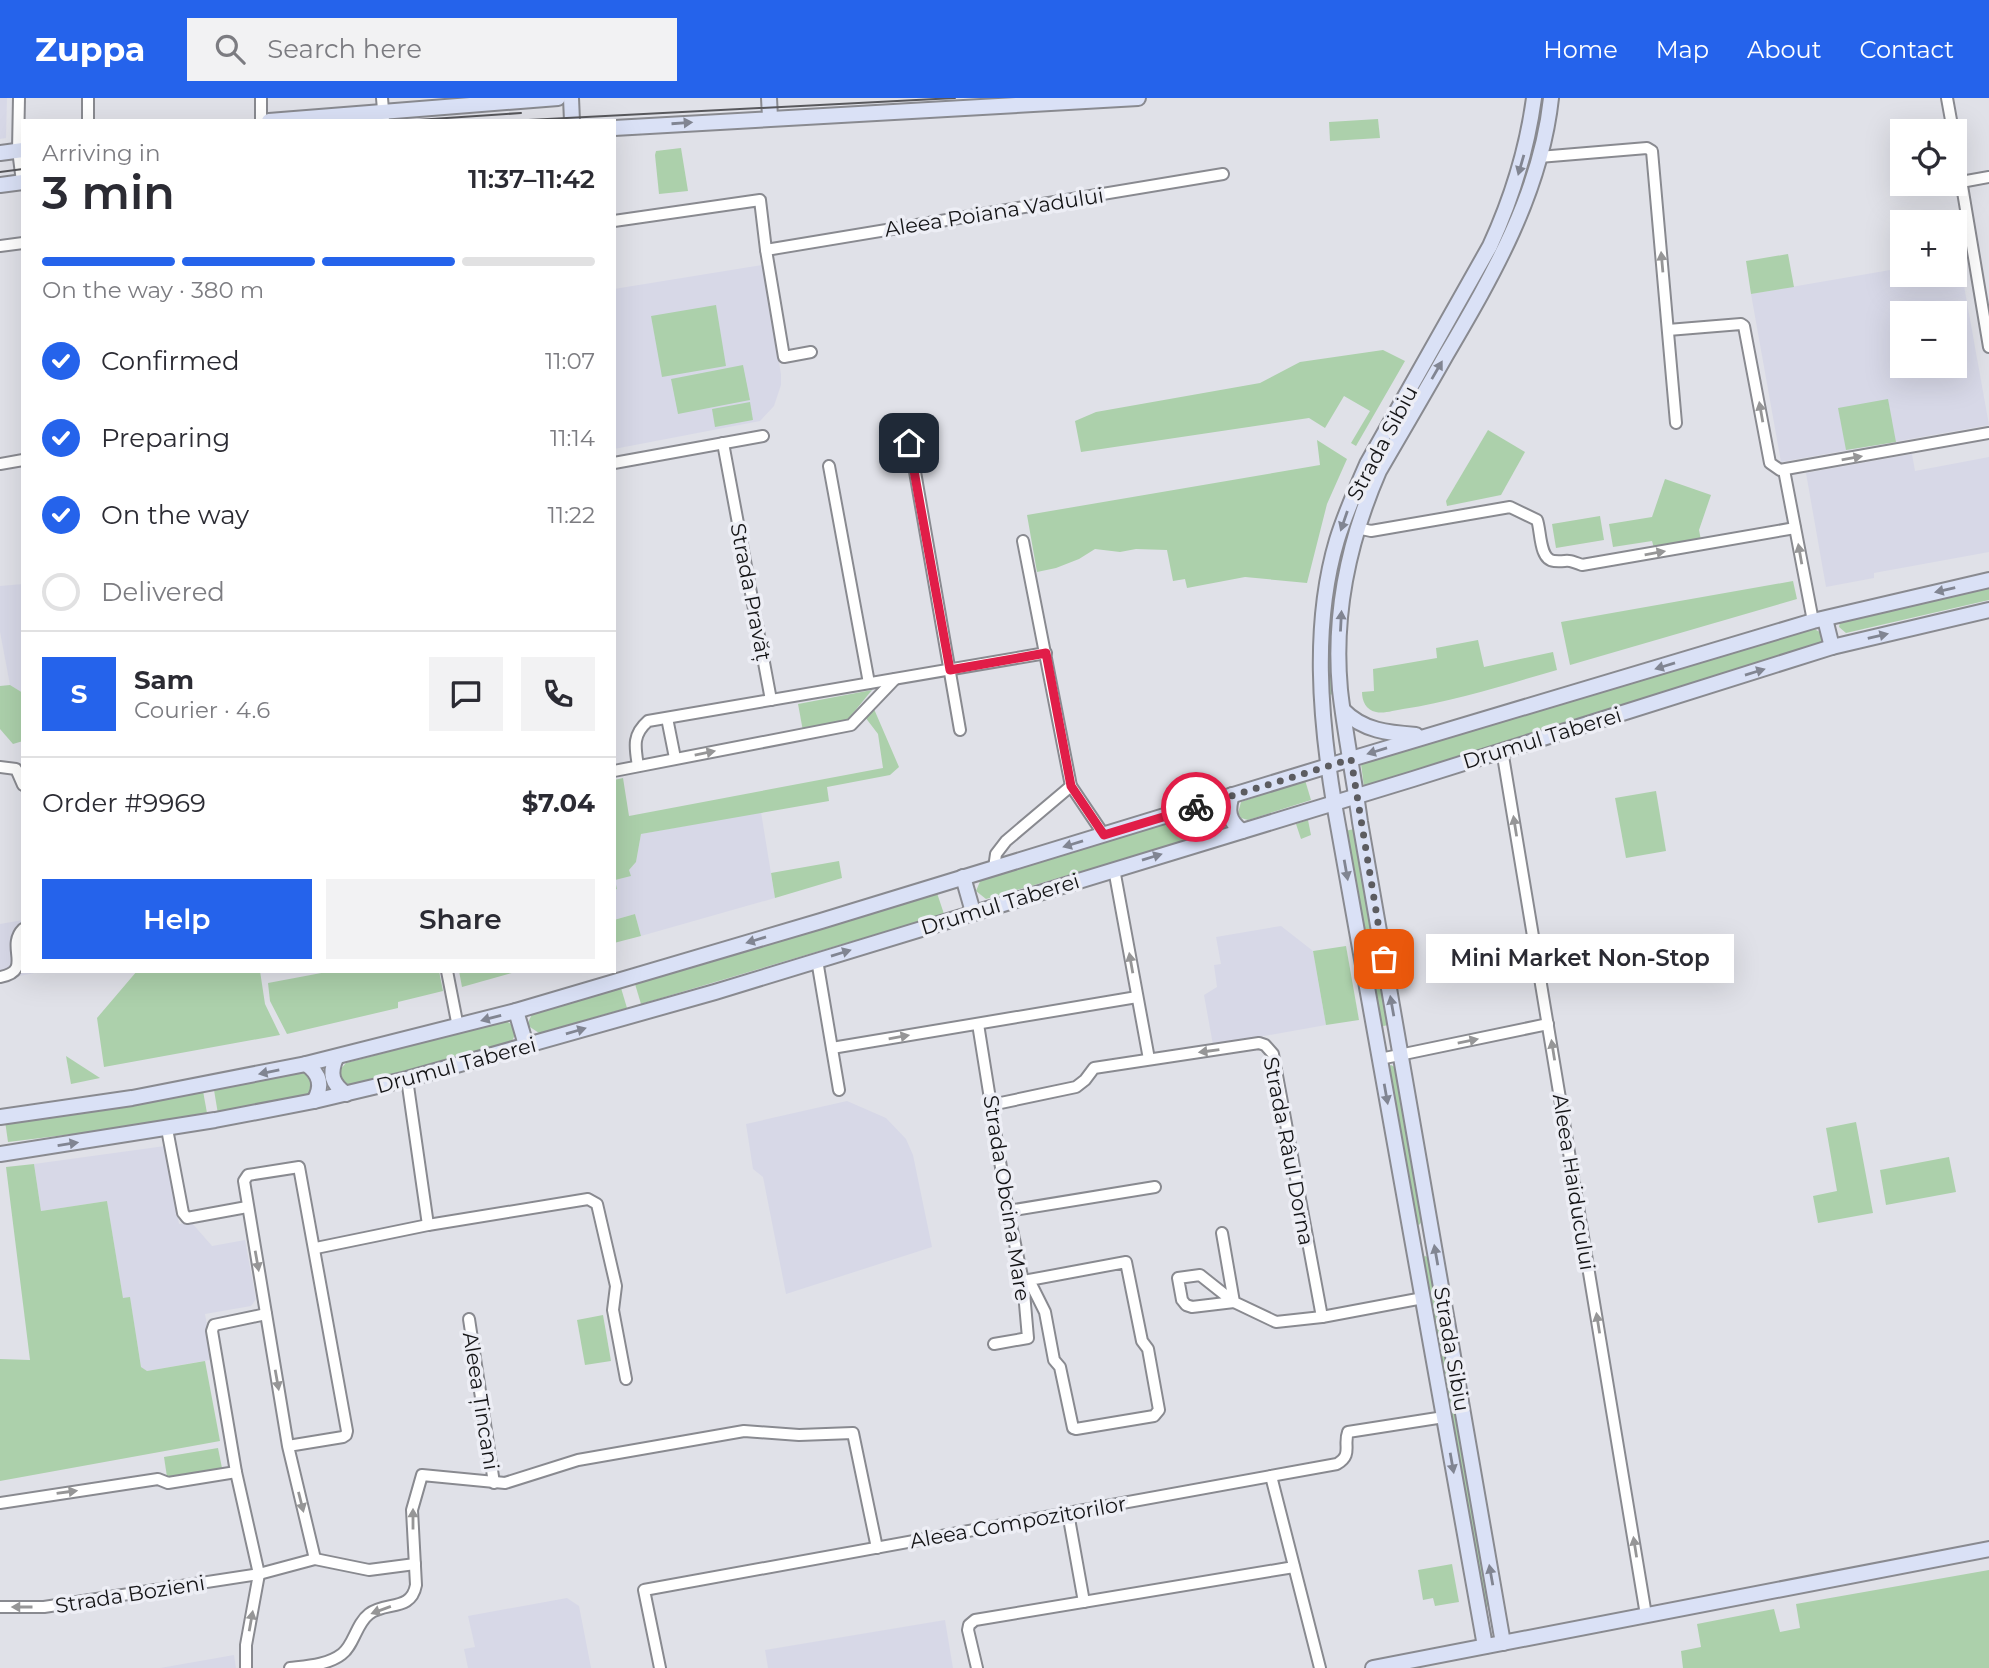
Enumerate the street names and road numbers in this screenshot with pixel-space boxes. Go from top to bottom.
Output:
street label: Aleea Poiana Vadului [883,182,1105,242]
street label: Strada Sibiu [1341,381,1423,505]
street label: Strada Pravăț [724,521,777,663]
street label: Drumul Taberei [1460,702,1624,774]
street label: Drumul Taberei [918,868,1082,940]
street label: Drumul Taberei [373,1032,539,1098]
street label: Strada Râul Dorna [1258,1055,1320,1247]
street label: Aleea Haiducului [1548,1092,1600,1272]
street label: Strada Obcina Mare [978,1093,1036,1303]
street label: Strada Sibiu [1429,1285,1475,1413]
street label: Aleea Țincani [457,1330,504,1472]
street label: Aleea Compozitorilor [908,1491,1128,1553]
street label: Strada Bozieni [53,1570,207,1618]

